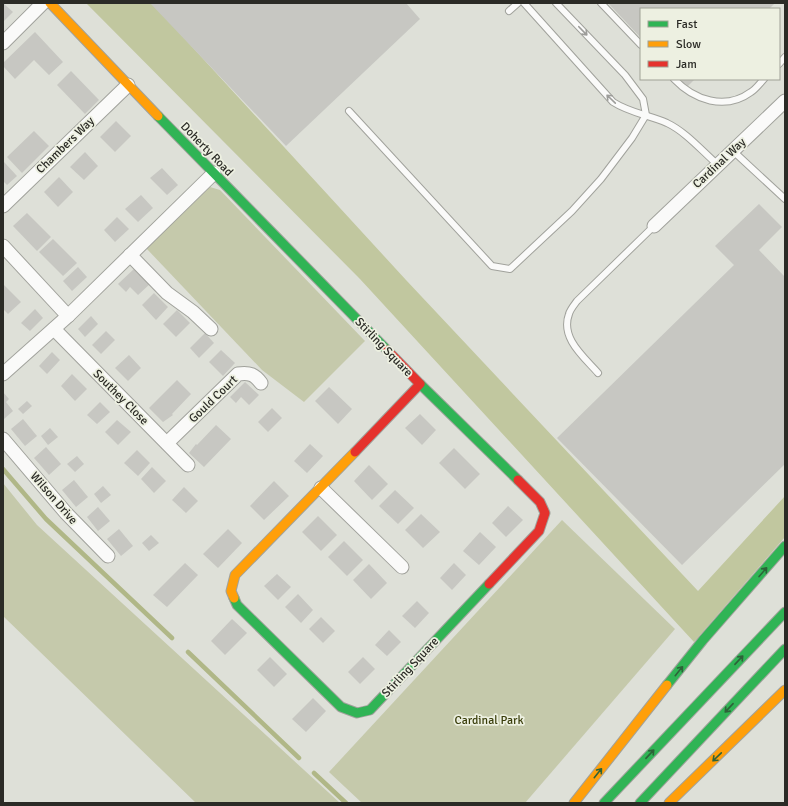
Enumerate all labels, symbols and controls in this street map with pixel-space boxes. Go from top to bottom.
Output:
legend [640,8,780,80]
text: Fast [676,17,697,32]
one-way arrow [578,26,588,36]
text: Slow [676,37,701,52]
text: Jam [676,57,697,72]
one-way arrow [606,95,616,104]
street label: Chambers Way [33,114,98,177]
street label: Doherty Road [177,119,236,180]
street label: Cardinal Way [690,135,749,192]
street label: Stirling Square [352,315,416,380]
street label: Southey Close [90,366,152,428]
street label: Gould Court [186,373,241,426]
street label: Wilson Drive [27,469,80,528]
one-way arrow [758,567,767,577]
street label: Stirling Square [379,634,442,701]
one-way arrow [735,655,744,665]
one-way arrow [675,665,683,676]
one-way arrow [725,702,734,712]
park label: Cardinal Park [455,713,523,728]
one-way arrow [645,749,655,759]
one-way arrow [712,752,722,762]
one-way arrow [594,767,602,778]

